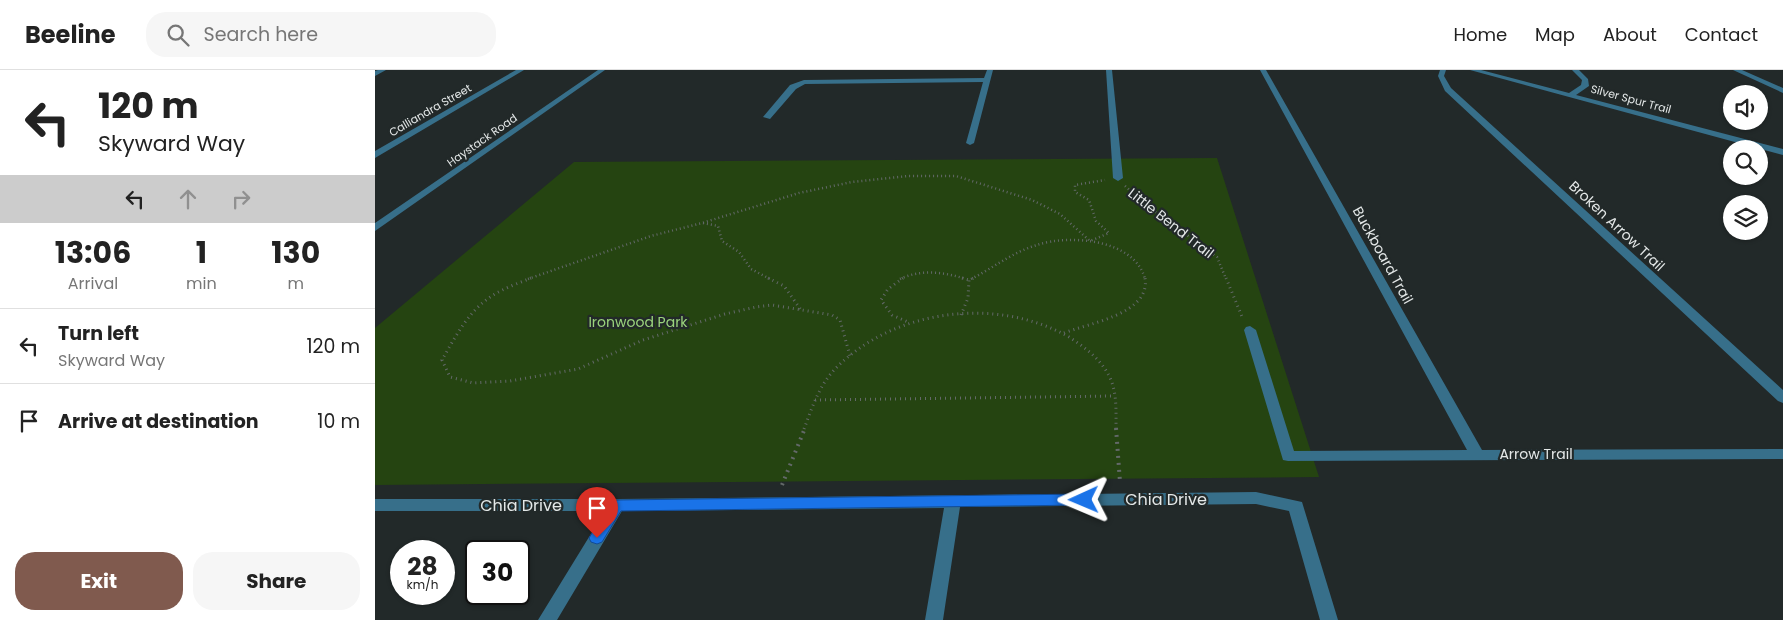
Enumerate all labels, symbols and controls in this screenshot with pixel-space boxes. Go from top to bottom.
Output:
search box [146,12,496,57]
text: Beeline [25,18,116,51]
icon: search [164,21,192,49]
text: Search here [204,21,318,48]
text: Home [1453,22,1507,47]
text: Map [1535,22,1575,47]
text: About [1603,22,1657,47]
text: Contact [1685,22,1758,47]
street label: Calliandra Street [386,80,474,140]
text: 120 m [98,81,198,130]
street label: Silver Spur Trail [1589,81,1673,117]
map controls [1723,85,1768,240]
button: sound [1723,85,1768,130]
icon: left [15,90,80,155]
street label: Haystack Road [444,110,520,170]
text: Skyward Way [98,128,245,159]
button: search [1723,140,1768,185]
street label: Broken Arrow Trail [1565,176,1669,276]
street label: Little Bend Trail [1124,183,1218,263]
icon: left [121,185,149,213]
icon: ahead [174,185,202,213]
icon: right [227,185,255,213]
button: layers [1723,195,1768,240]
street label: Buckboard Trail [1348,203,1418,307]
text: 13:06 [55,231,131,274]
text: 1 [196,231,207,274]
text: 130 [271,231,320,274]
text: Arrival [68,272,118,295]
text: min [186,272,217,295]
text: m [288,272,304,295]
park label: Ironwood Park [588,312,688,332]
text: Turn left [58,320,139,347]
icon: left [15,332,43,360]
text: 120 m [306,333,360,360]
text: Skyward Way [58,349,165,372]
icon: arrive [15,407,43,435]
text: Arrive at destination [58,408,259,435]
text: 10 m [317,408,360,435]
street label: Arrow Trail [1499,444,1573,464]
position arrow [1057,473,1109,525]
pin [576,487,618,538]
street label: Chia Drive [1125,488,1207,511]
street label: Chia Drive [480,494,562,517]
icon: arrive [583,494,611,522]
speed limit sign: 30 [465,540,530,605]
text: 28 [407,549,438,584]
button: Exit [15,552,183,610]
button: Share [193,552,360,610]
text: km/h [407,576,438,593]

